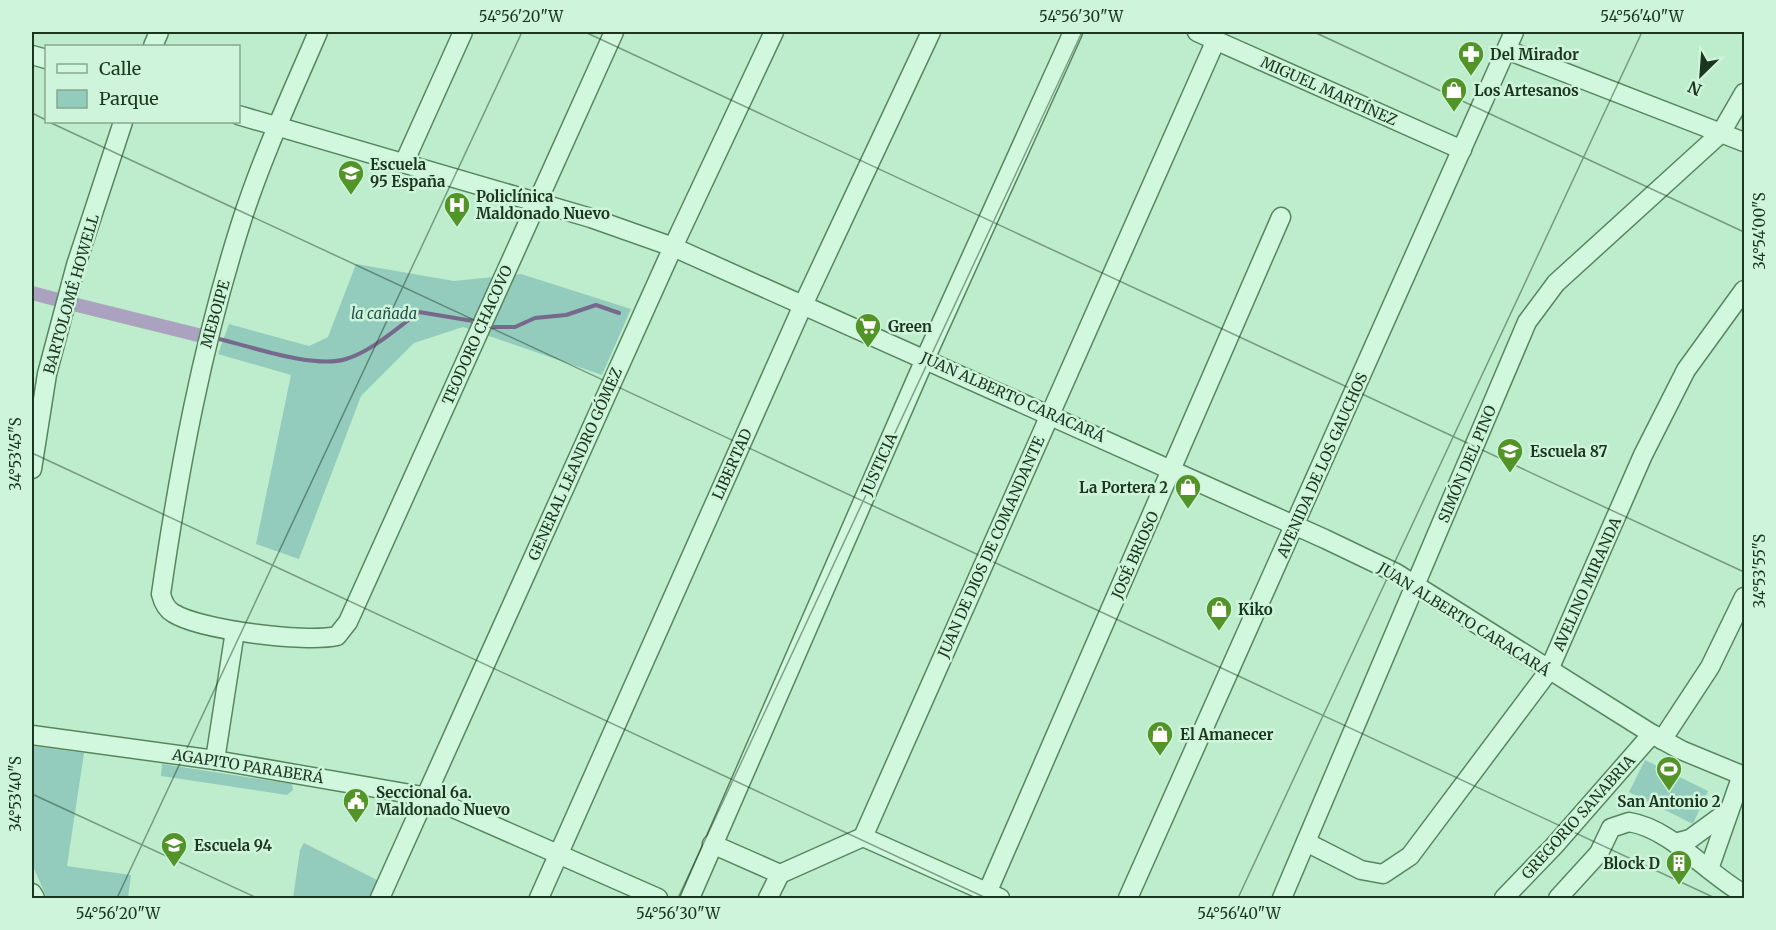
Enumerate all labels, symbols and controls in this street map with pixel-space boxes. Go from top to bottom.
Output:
text: 54°56'20"W [479,7,564,26]
text: 54°56'30"W [1039,7,1124,26]
text: 54°56'40"W [1600,7,1685,26]
pharmacy icon: Del Mirador [1456,39,1486,77]
legend [45,45,240,123]
place label: Del Mirador [1490,45,1579,64]
north arrow [1671,45,1731,105]
street label: MIGUEL MARTÍNEZ [1258,51,1401,130]
text: Calle [99,57,141,80]
shop icon: Los Artesanos [1439,75,1469,113]
text: N [1684,77,1705,100]
place label: Los Artesanos [1474,81,1579,100]
text: Parque [99,87,159,110]
place label: Escuela 95 España [370,155,446,191]
school or university icon: Escuela 95 España [336,158,366,196]
place label: Policlínica Maldonado Nuevo [476,187,610,223]
hospital icon: Policlínica Maldonado Nuevo [442,190,472,228]
text: 34°54'00"S [1750,192,1769,270]
street label: BARTOLOMÉ HOWELL [38,211,103,376]
street label: TEODORO CHACOVO [438,262,516,408]
street label: MEBOIPE [196,277,234,350]
park label: la cañada [351,304,417,323]
supermarket icon: Green [853,311,883,349]
place label: Green [888,317,932,336]
street label: JUAN ALBERTO CARACARÁ [917,346,1109,446]
street label: GENERAL LEANDRO GÓMEZ [523,364,626,563]
street label: AVENIDA DE LOS GAUCHOS [1272,369,1372,561]
street label: SIMÓN DEL PINO [1433,402,1500,526]
text: 34°53'45"S [6,417,25,491]
street label: LIBERTAD [708,425,756,503]
street label: JUSTICIA [856,429,901,499]
street label: JUAN DE DIOS DE COMANDANTE [933,433,1049,662]
school or university icon: Escuela 87 [1495,436,1525,474]
place label: Escuela 87 [1530,442,1608,461]
shop icon: La Portera 2 [1173,472,1203,510]
place label: La Portera 2 [1079,478,1168,497]
street label: JOSÉ BRIOSO [1106,508,1163,603]
street label: AVELINO MIRANDA [1548,514,1625,655]
text: 34°53'55"S [1750,534,1769,608]
street label: JUAN ALBERTO CARACARÁ [1373,557,1555,680]
shop icon: Kiko [1204,594,1234,632]
place label: Kiko [1238,600,1273,619]
shop icon: El Amanecer [1145,719,1175,757]
place label: El Amanecer [1180,725,1274,744]
street label: AGAPITO PARABERÁ [170,744,326,787]
street label: GREGORIO SANABRIA [1517,751,1639,883]
sports icon: San Antonio 2 [1654,754,1684,792]
text: 34°53'40"S [6,756,25,832]
place label: Seccional 6a. Maldonado Nuevo [376,783,510,819]
public building icon: Seccional 6a. Maldonado Nuevo [341,786,371,824]
place label: San Antonio 2 [1617,792,1721,811]
school or university icon: Escuela 94 [159,830,189,868]
place label: Escuela 94 [194,836,273,855]
building icon: Block D [1664,848,1694,886]
place label: Block D [1603,854,1660,873]
text: 54°56'20"W [76,904,161,923]
text: 54°56'30"W [636,904,721,923]
text: 54°56'40"W [1197,904,1282,923]

